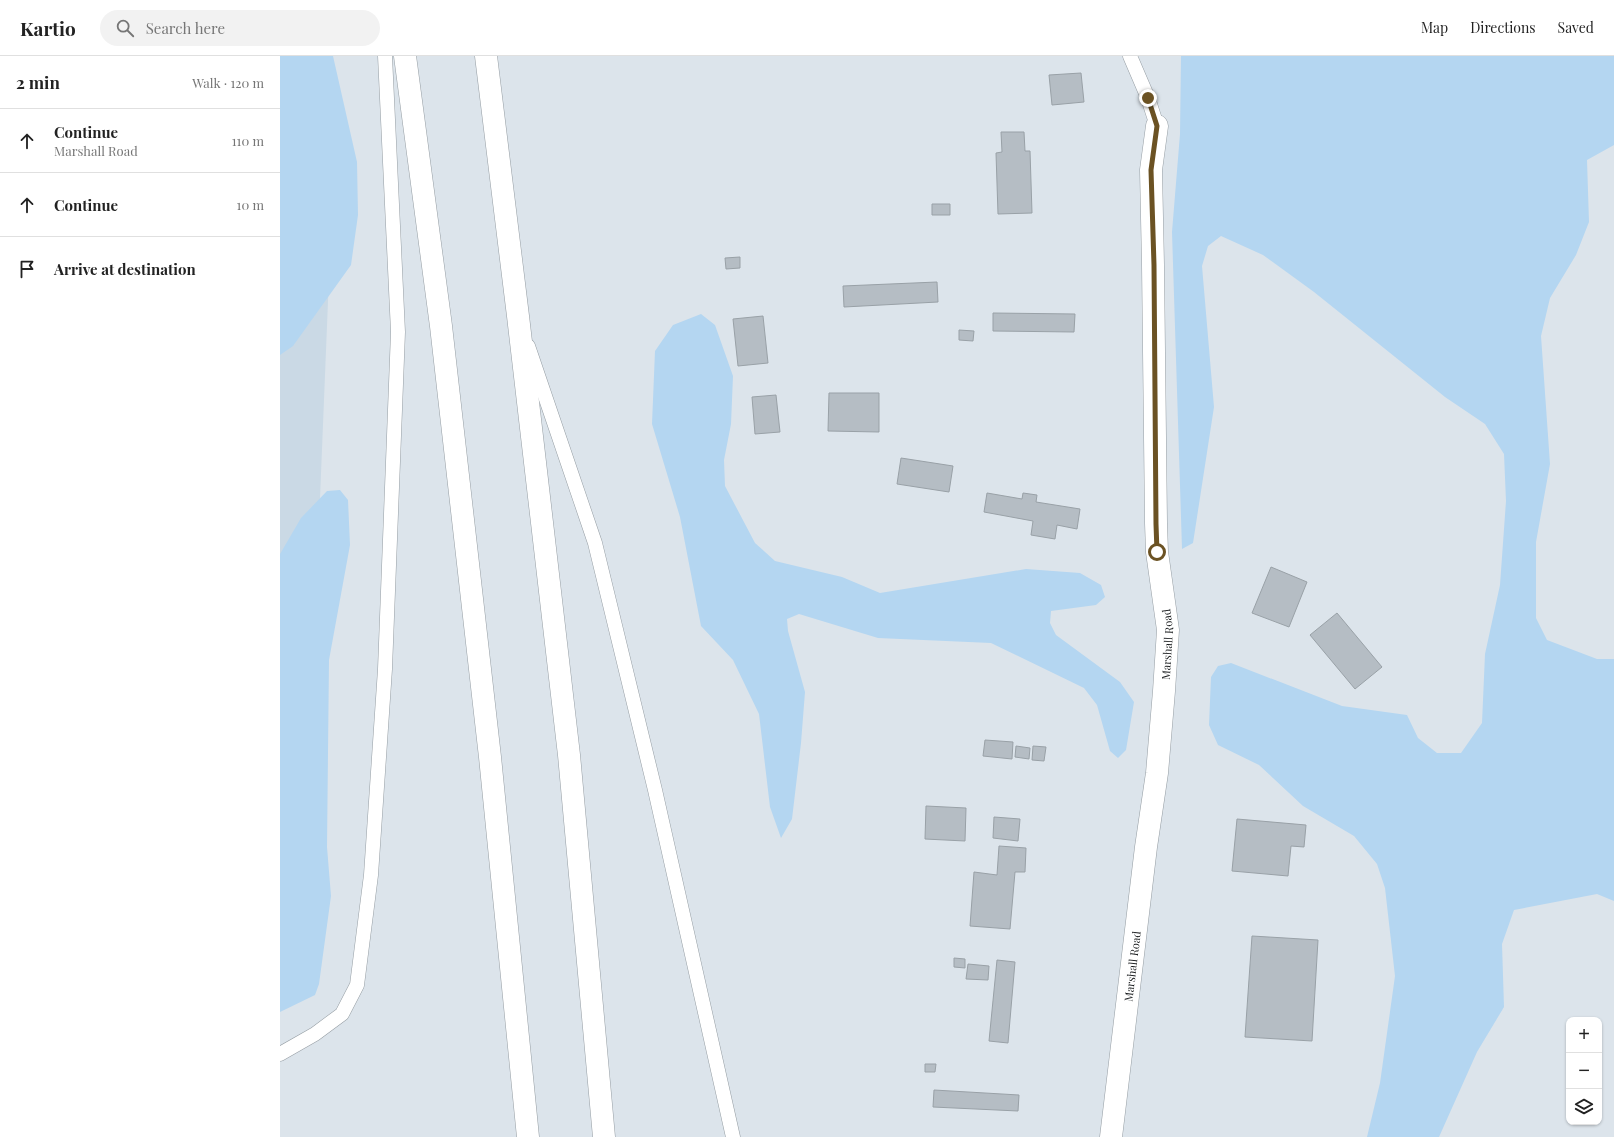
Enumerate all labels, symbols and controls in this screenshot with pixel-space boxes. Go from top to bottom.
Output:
search box [100,10,380,46]
text: Kartio [20,15,76,41]
icon: search [114,17,136,39]
text: Search here [146,18,225,38]
text: Map [1421,18,1448,37]
text: Directions [1470,18,1536,37]
text: Saved [1558,18,1594,37]
text: 2 min [16,71,60,93]
text: Walk · 120 m [192,74,264,91]
route end [1139,89,1157,107]
text: Continue [54,122,118,142]
icon: ahead [16,130,38,152]
text: 110 m [232,132,264,149]
text: Marshall Road [54,142,138,159]
icon: ahead [16,194,38,216]
text: Continue [54,195,118,215]
text: 10 m [237,196,264,213]
icon: arrive [16,258,38,280]
text: Arrive at destination [54,259,196,279]
route start [1148,543,1166,561]
street label: Marshall Road [1157,607,1176,680]
street label: Marshall Road [1120,930,1143,1002]
map controls [1566,1017,1602,1125]
button: + [1566,1017,1602,1053]
button: − [1566,1053,1602,1089]
button: layers [1566,1089,1602,1125]

